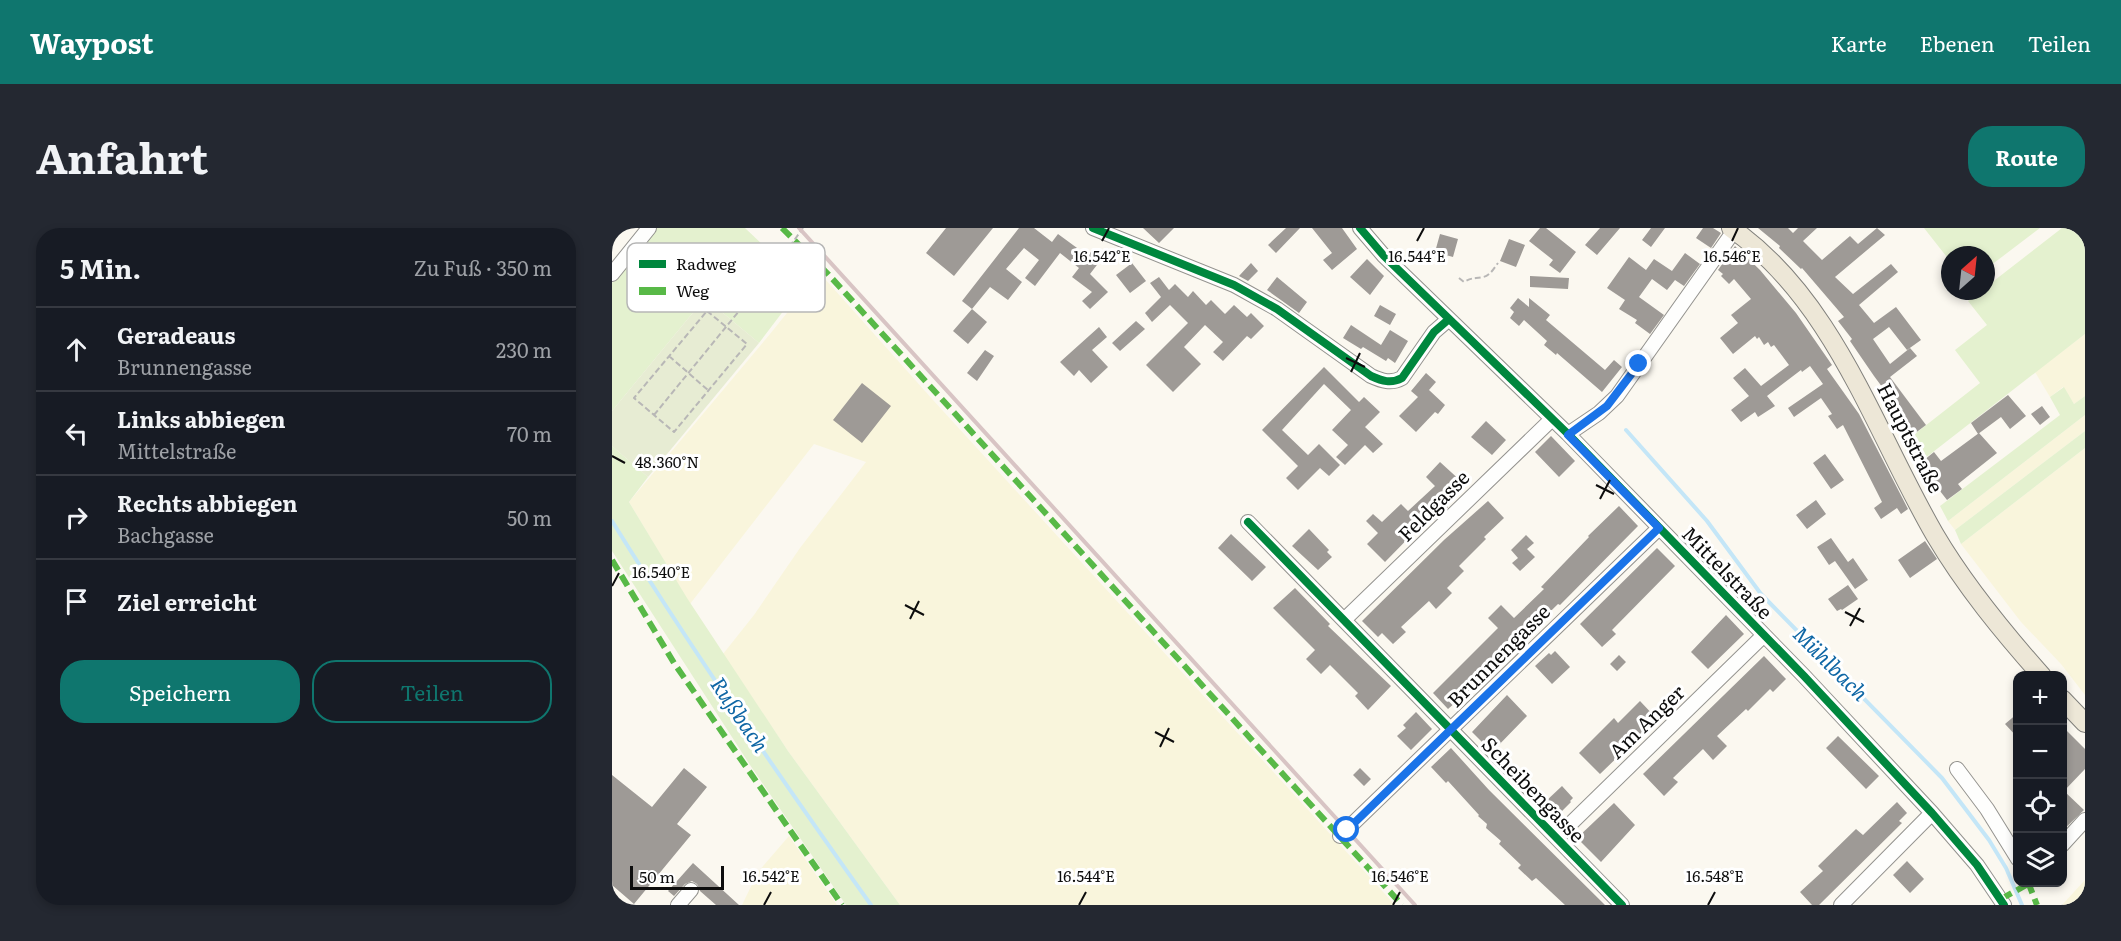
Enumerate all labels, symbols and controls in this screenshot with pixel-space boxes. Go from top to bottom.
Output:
text: Waypost [30,21,154,63]
text: Karte [1831,27,1887,58]
text: Ebenen [1920,27,1995,58]
text: Teilen [2028,27,2091,58]
text: Anfahrt [36,125,208,187]
button: Route [1968,126,2085,187]
legend [627,243,825,312]
text: 16.542°E [1073,244,1131,267]
text: 16.544°E [1388,244,1446,267]
text: 16.546°E [1703,244,1761,267]
north arrow [1941,246,1995,300]
text: 5 Min. [60,248,141,287]
text: Radweg [676,251,736,275]
text: Zu Fuß · 350 m [414,252,552,282]
text: Weg [676,278,709,302]
text: Geradeaus [117,318,235,351]
icon: ahead [60,333,93,366]
text: 230 m [496,334,552,364]
route end [1625,350,1651,376]
text: Brunnengasse [117,351,252,381]
street label: Hauptstraße [1871,377,1952,497]
text: Links abbiegen [117,402,286,435]
icon: left [60,417,93,450]
text: 70 m [507,418,552,448]
text: Mittelstraße [117,435,236,465]
text: 48.360°N [635,450,699,473]
street label: Feldgasse [1390,462,1475,547]
text: Rechts abbiegen [117,486,297,519]
icon: right [60,501,93,534]
text: 50 m [507,502,552,532]
street label: Mittelstraße [1676,518,1781,625]
text: Bachgasse [117,519,214,549]
text: 16.540°E [632,560,690,583]
icon: arrive [60,585,93,618]
text: Ziel erreicht [117,585,257,618]
street label: Brunnengasse [1439,596,1556,713]
water label: Mühlbach [1787,618,1877,707]
button: Speichern [60,660,300,723]
button: Teilen [312,660,552,723]
water label: Rußbach [704,670,778,758]
map controls [2013,671,2067,887]
button: + [2013,671,2067,725]
street label: Am Anger [1601,676,1691,765]
button: − [2013,725,2067,779]
street label: Scheibengasse [1476,729,1593,848]
button: locate [2013,779,2067,833]
route start [1333,816,1359,842]
button: layers [2013,833,2067,887]
scale bar [630,863,724,890]
text: 50 m [639,864,675,888]
text: 16.542°E [742,864,800,887]
text: 16.544°E [1057,864,1115,887]
text: 16.546°E [1371,864,1429,887]
text: 16.548°E [1686,864,1744,887]

